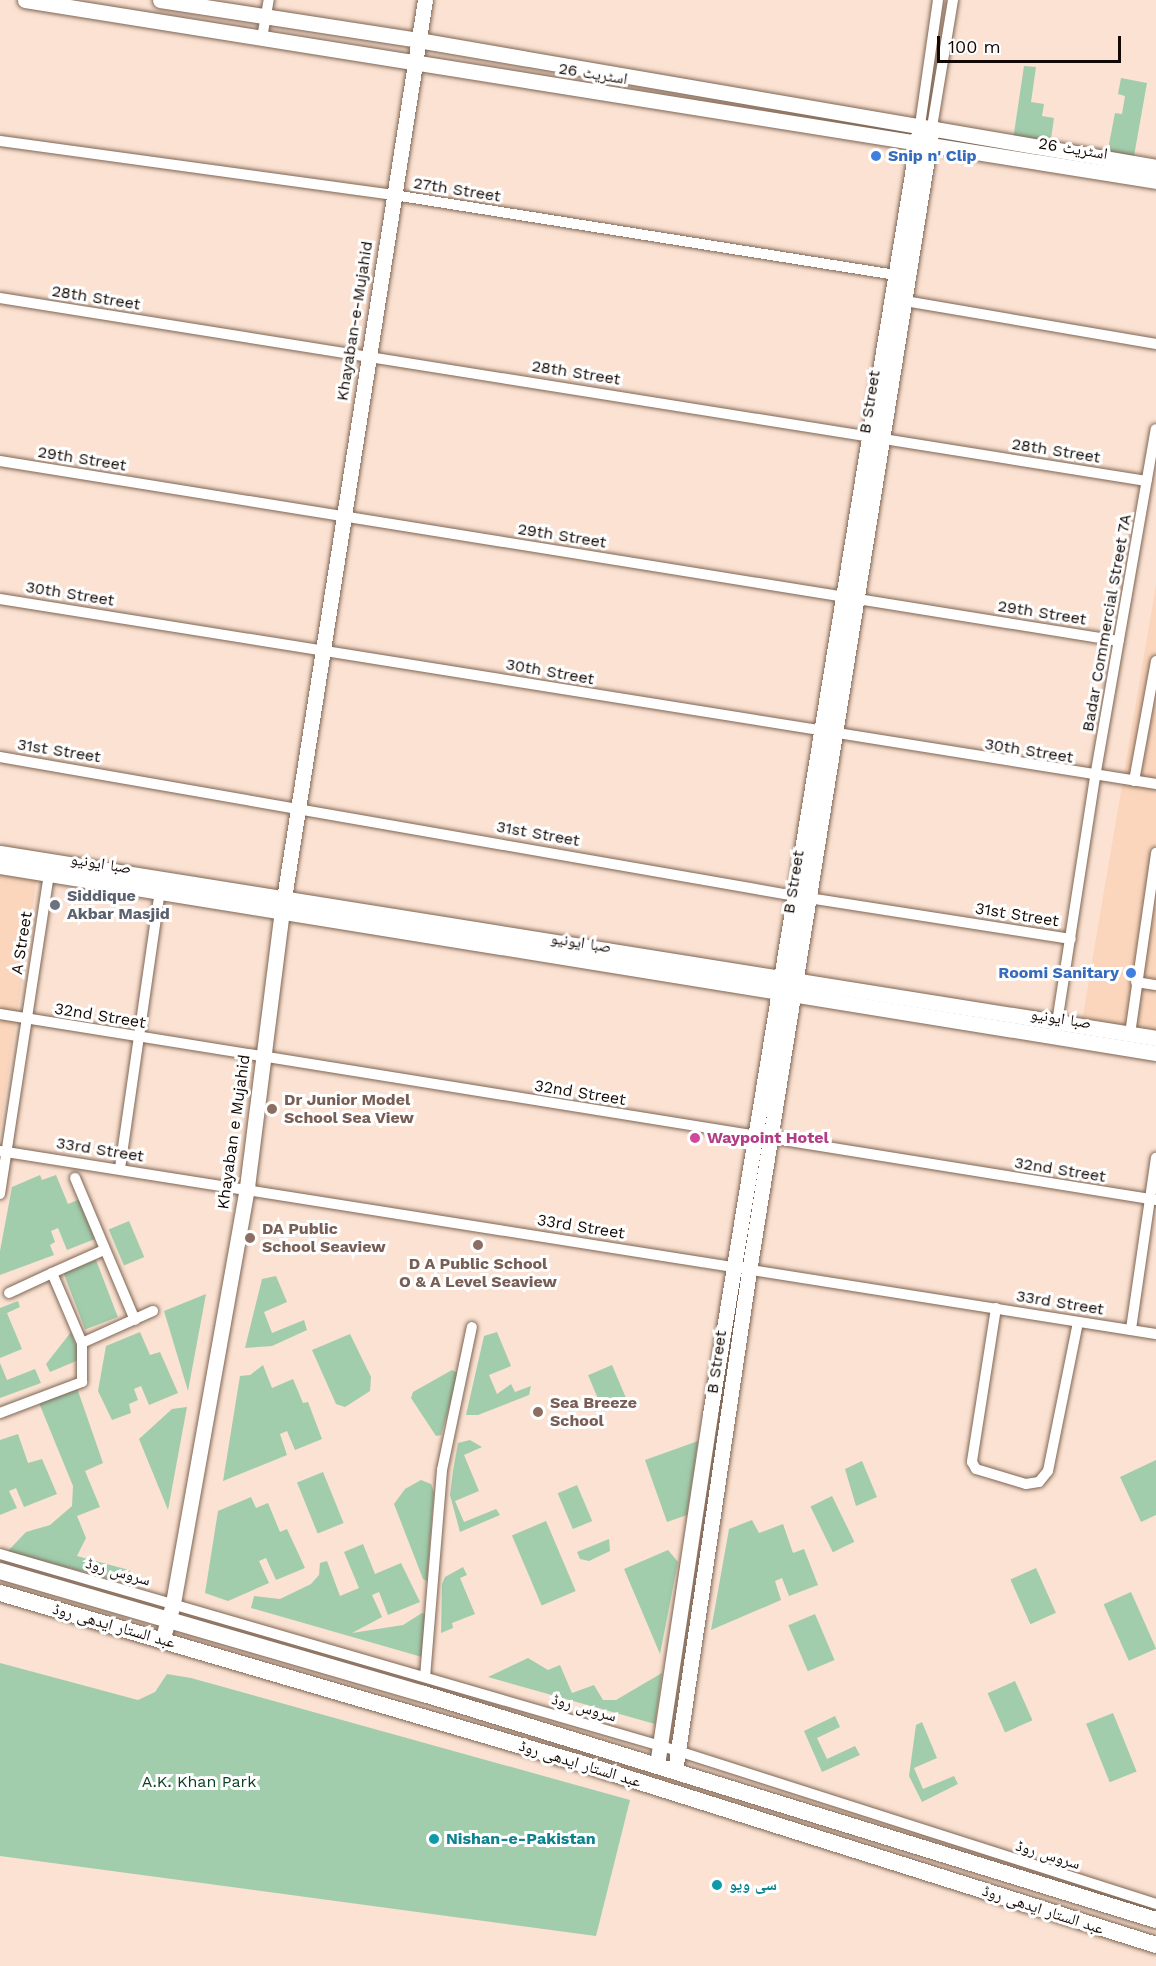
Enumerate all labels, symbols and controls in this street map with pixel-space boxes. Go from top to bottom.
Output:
scale bar [940,24,1124,62]
text: 100 m [948,36,1001,57]
street label: اسٹریٹ 26 [557,59,629,89]
street label: اسٹریٹ 26 [1037,134,1109,164]
place label: Snip n' Clip [888,146,977,166]
marker: Snip n' Clip [869,149,883,163]
street label: 27th Street [412,174,502,206]
street label: Khayaban-e-Mujahid [333,240,377,402]
street label: 28th Street [50,282,142,314]
street label: 28th Street [530,357,622,389]
street label: B Street [856,369,884,435]
street label: 28th Street [1010,435,1102,467]
street label: 29th Street [36,443,128,475]
street label: Badar Commercial Street 7A [1078,512,1136,734]
street label: 29th Street [516,520,608,552]
street label: 30th Street [24,578,116,610]
street label: 29th Street [996,597,1088,629]
street label: 30th Street [504,655,596,689]
street label: 31st Street [16,735,102,767]
street label: 30th Street [983,735,1075,767]
street label: 31st Street [495,817,581,851]
street label: B Street [780,849,808,915]
street label: صبا ایونیو [69,850,133,878]
place label: Siddique Akbar Masjid [67,886,170,924]
marker: Siddique Akbar Masjid [48,898,62,912]
street label: 31st Street [974,899,1060,931]
street label: A Street [7,910,37,976]
street label: صبا ایونیو [549,929,613,957]
place label: Roomi Sanitary [998,963,1119,983]
marker: Roomi Sanitary [1124,966,1138,980]
street label: 32nd Street [53,999,147,1033]
street label: صبا ایونیو [1029,1005,1093,1033]
street label: Khayaban e Mujahid [214,1053,254,1211]
street label: 32nd Street [533,1076,627,1110]
place label: Dr Junior Model School Sea View [284,1090,415,1128]
marker: Dr Junior Model School Sea View [265,1102,279,1116]
place label: Waypoint Hotel [707,1128,829,1148]
marker: Waypoint Hotel [688,1131,702,1145]
street label: 33rd Street [55,1134,145,1166]
street label: 32nd Street [1013,1153,1107,1187]
street label: 33rd Street [536,1211,626,1243]
place label: DA Public School Seaview [262,1219,386,1257]
marker: DA Public School Seaview [243,1231,257,1245]
marker: D A Public School O & A Level Seaview [471,1238,485,1252]
place label: D A Public School O & A Level Seaview [399,1254,557,1292]
street label: 33rd Street [1015,1287,1105,1319]
street label: B Street [703,1329,731,1395]
place label: Sea Breeze School [550,1393,637,1431]
marker: Sea Breeze School [531,1405,545,1419]
street label: سروس روڈ [83,1554,153,1590]
street label: عبد الستار ایدھی روڈ [50,1599,178,1653]
street label: سروس روڈ [549,1690,619,1726]
street label: عبد الستار ایدھی روڈ [517,1736,643,1792]
park label: A.K. Khan Park [142,1772,256,1792]
place label: Nishan-e-Pakistan [446,1829,596,1849]
marker: Nishan-e-Pakistan [427,1832,441,1846]
street label: سروس روڈ [1013,1836,1083,1874]
place label: سی ویو [729,1875,777,1895]
marker: سی ویو [710,1878,724,1892]
street label: عبد الستار ایدھی روڈ [980,1881,1106,1939]

